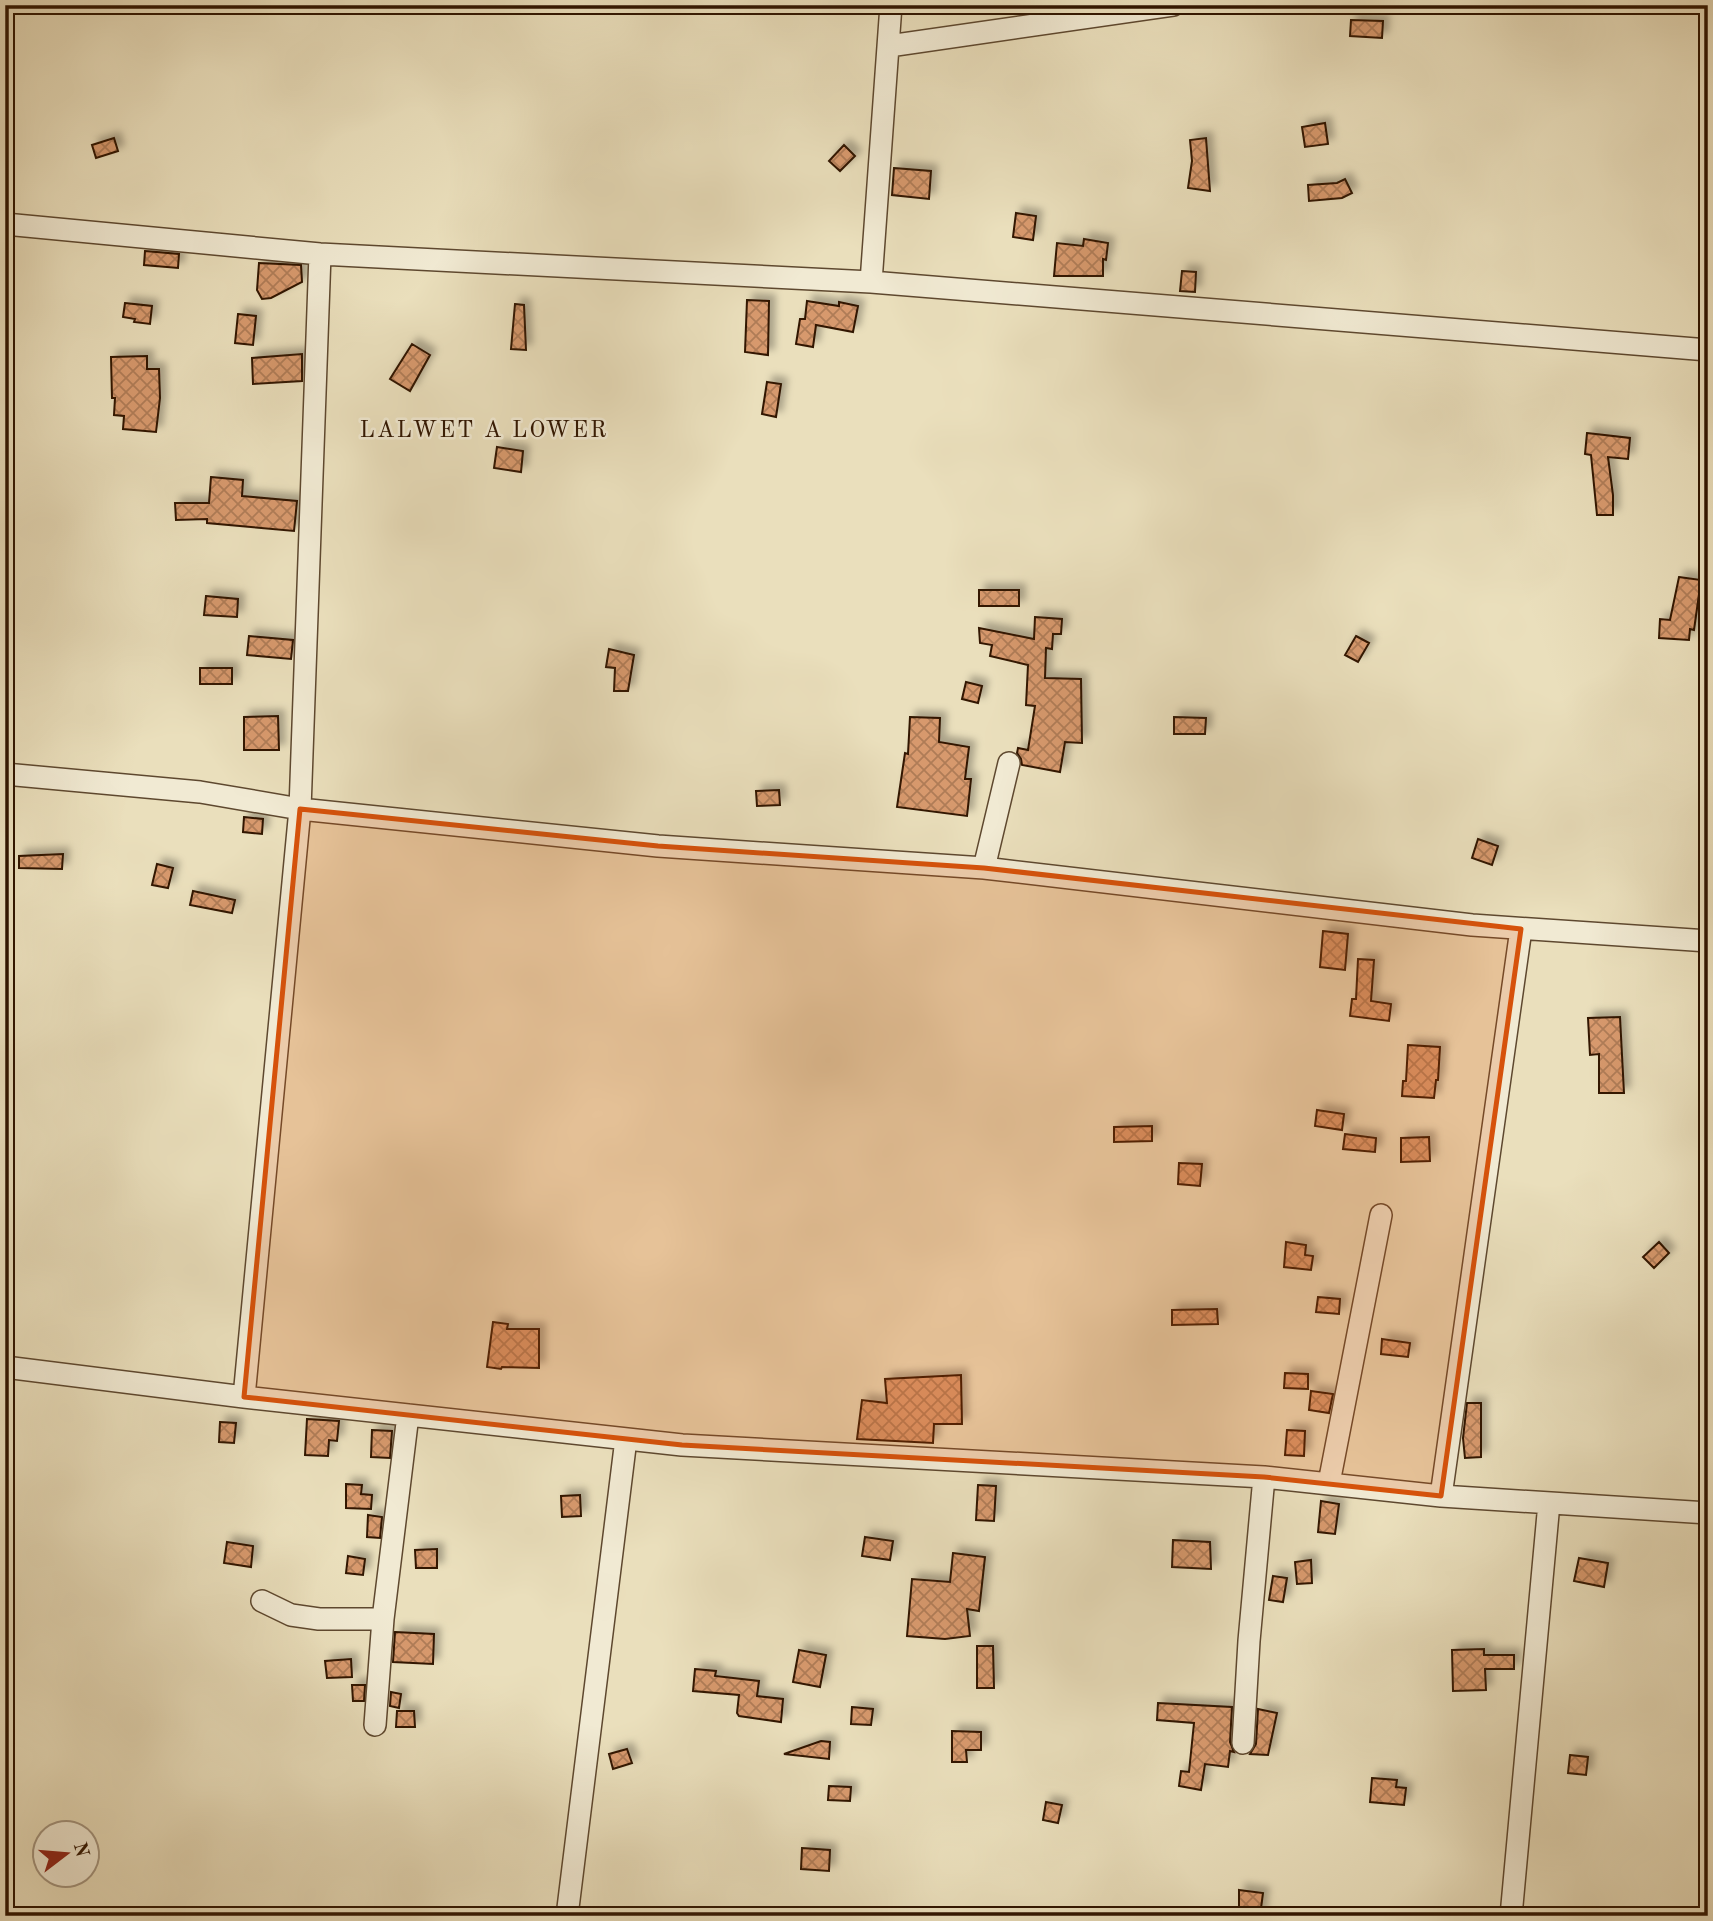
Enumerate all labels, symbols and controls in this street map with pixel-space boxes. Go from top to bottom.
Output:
district label: LALWET A LOWER [360,419,608,442]
north arrow [32,1820,102,1890]
text: N [69,1840,91,1860]

